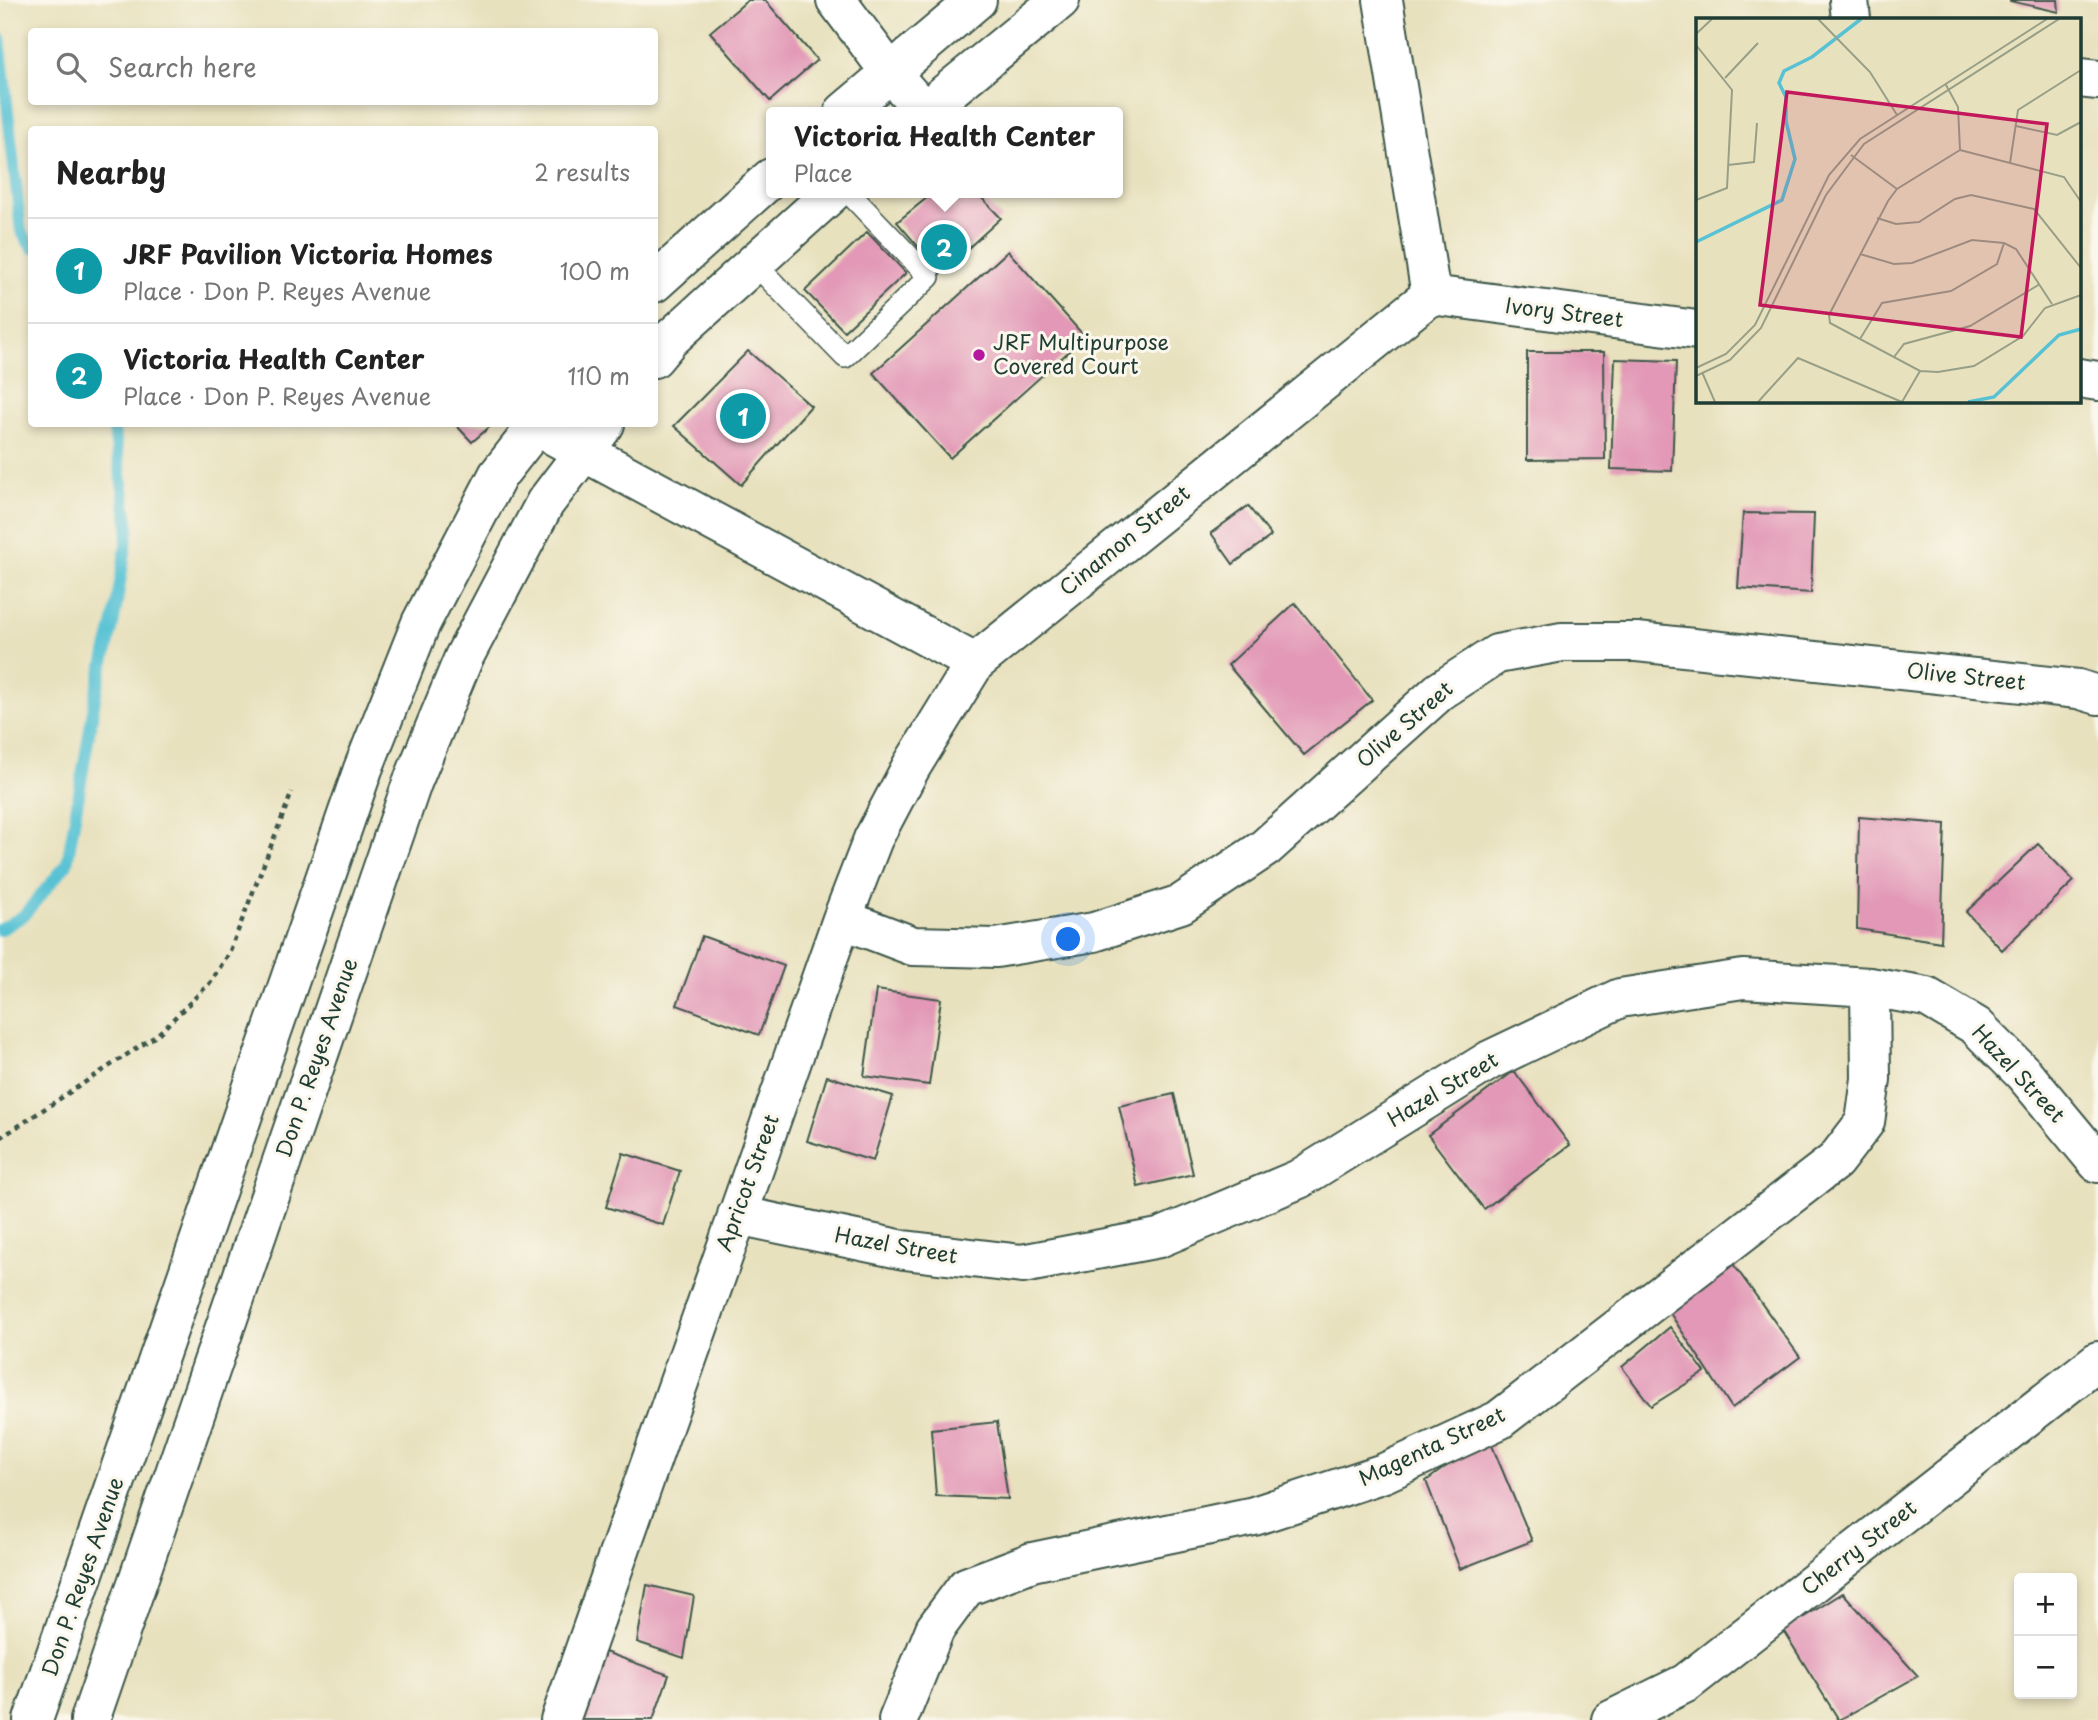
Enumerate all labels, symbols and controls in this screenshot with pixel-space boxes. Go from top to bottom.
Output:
inset map [1696,18,2080,402]
search box [28,28,658,105]
text: Search here [108,47,257,86]
icon: search [52,48,90,86]
popup [766,107,1123,198]
text: Victoria Health Center [794,116,1095,155]
text: Nearby [56,149,166,194]
text: 2 results [534,154,630,189]
text: Place [794,155,853,190]
pin: 2 [921,221,967,273]
text: JRF Pavilion Victoria Homes [123,234,493,273]
text: 1 [74,253,85,288]
text: 100 m [560,253,630,288]
text: Place · Don P. Reyes Avenue [123,273,431,308]
street label: Ivory Street [1503,288,1625,334]
place label: JRF Multipurpose Covered Court [993,325,1169,381]
text: Victoria Health Center [123,339,424,378]
marker: JRF Multipurpose Covered Court [971,347,987,363]
text: 2 [71,358,87,393]
text: 110 m [568,358,630,393]
text: Place · Don P. Reyes Avenue [123,378,431,413]
pin: 1 [720,390,766,442]
street label: Cinamon Street [1051,477,1196,602]
street label: Olive Street [1905,653,2027,697]
street label: Olive Street [1348,672,1459,775]
your location [1051,922,1085,956]
street label: Don P. Reyes Avenue [266,953,364,1161]
street label: Hazel Street [1965,1016,2074,1129]
street label: Hazel Street [1380,1043,1504,1134]
street label: Apricot Street [706,1109,786,1255]
street label: Hazel Street [832,1217,960,1271]
street label: Magenta Street [1353,1397,1510,1493]
street label: Don P. Reyes Avenue [32,1472,130,1680]
street label: Cherry Street [1793,1491,1923,1602]
map controls [2014,1573,2077,1699]
button: + [2014,1573,2077,1636]
button: − [2014,1636,2077,1699]

